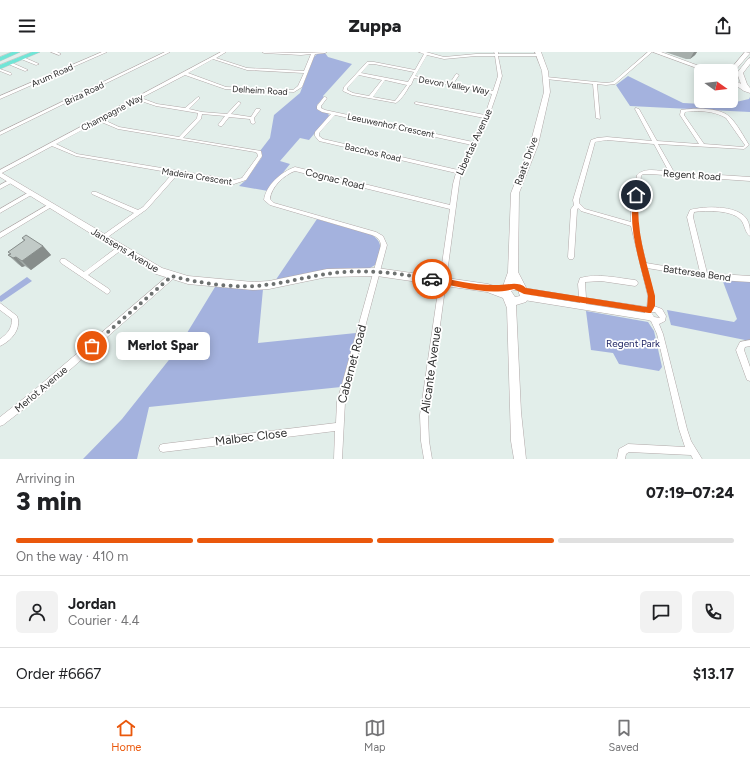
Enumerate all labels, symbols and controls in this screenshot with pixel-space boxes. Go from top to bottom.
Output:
icon: menu [16,15,38,37]
text: Zuppa [348,15,402,37]
icon: share [712,15,734,37]
street label: Arum Road [29,61,75,89]
north arrow [694,64,738,108]
map controls [694,64,738,108]
street label: Devon Valley Way [418,73,491,97]
street label: Briza Road [62,79,106,107]
street label: Delheim Road [232,83,288,97]
street label: Champagne Way [79,91,145,133]
street label: Libertas Avenue [453,106,495,177]
street label: Leeuwenhof Crescent [346,110,436,140]
street label: Raats Drive [511,135,541,187]
street label: Bacchos Road [344,140,402,164]
street label: Madeira Crescent [161,165,234,187]
street label: Cognac Road [304,165,366,193]
street label: Regent Road [663,166,721,184]
pin [619,178,653,212]
icon: home [625,184,647,206]
street label: Janssens Avenue [89,225,162,276]
courier [412,259,452,299]
street label: Battersea Bend [662,262,732,284]
icon: car [421,268,443,290]
street label: Cabernet Road [335,323,369,405]
street label: Alicante Avenue [418,325,444,414]
pin [75,329,109,363]
callout: Merlot Spar [116,332,210,360]
icon: bag [81,335,103,357]
park label: Regent Park [606,337,660,350]
text: Merlot Spar [128,338,198,353]
street label: Merlot Avenue [12,363,71,415]
street label: Malbec Close [214,426,288,448]
text: Arriving in [16,471,75,486]
text: 07:19–07:24 [646,484,734,502]
text: 3 min [16,485,82,517]
text: On the way · 410 m [16,549,128,564]
button: person [16,591,58,633]
button: chat [640,591,682,633]
button: phone [692,591,734,633]
text: Jordan [68,595,116,613]
text: Courier · 4.4 [68,613,140,628]
text: Order #6667 [16,665,101,683]
text: $13.17 [693,665,734,683]
tab: Home [111,717,141,754]
tab: Map [364,717,386,754]
tab: Saved [608,717,639,754]

